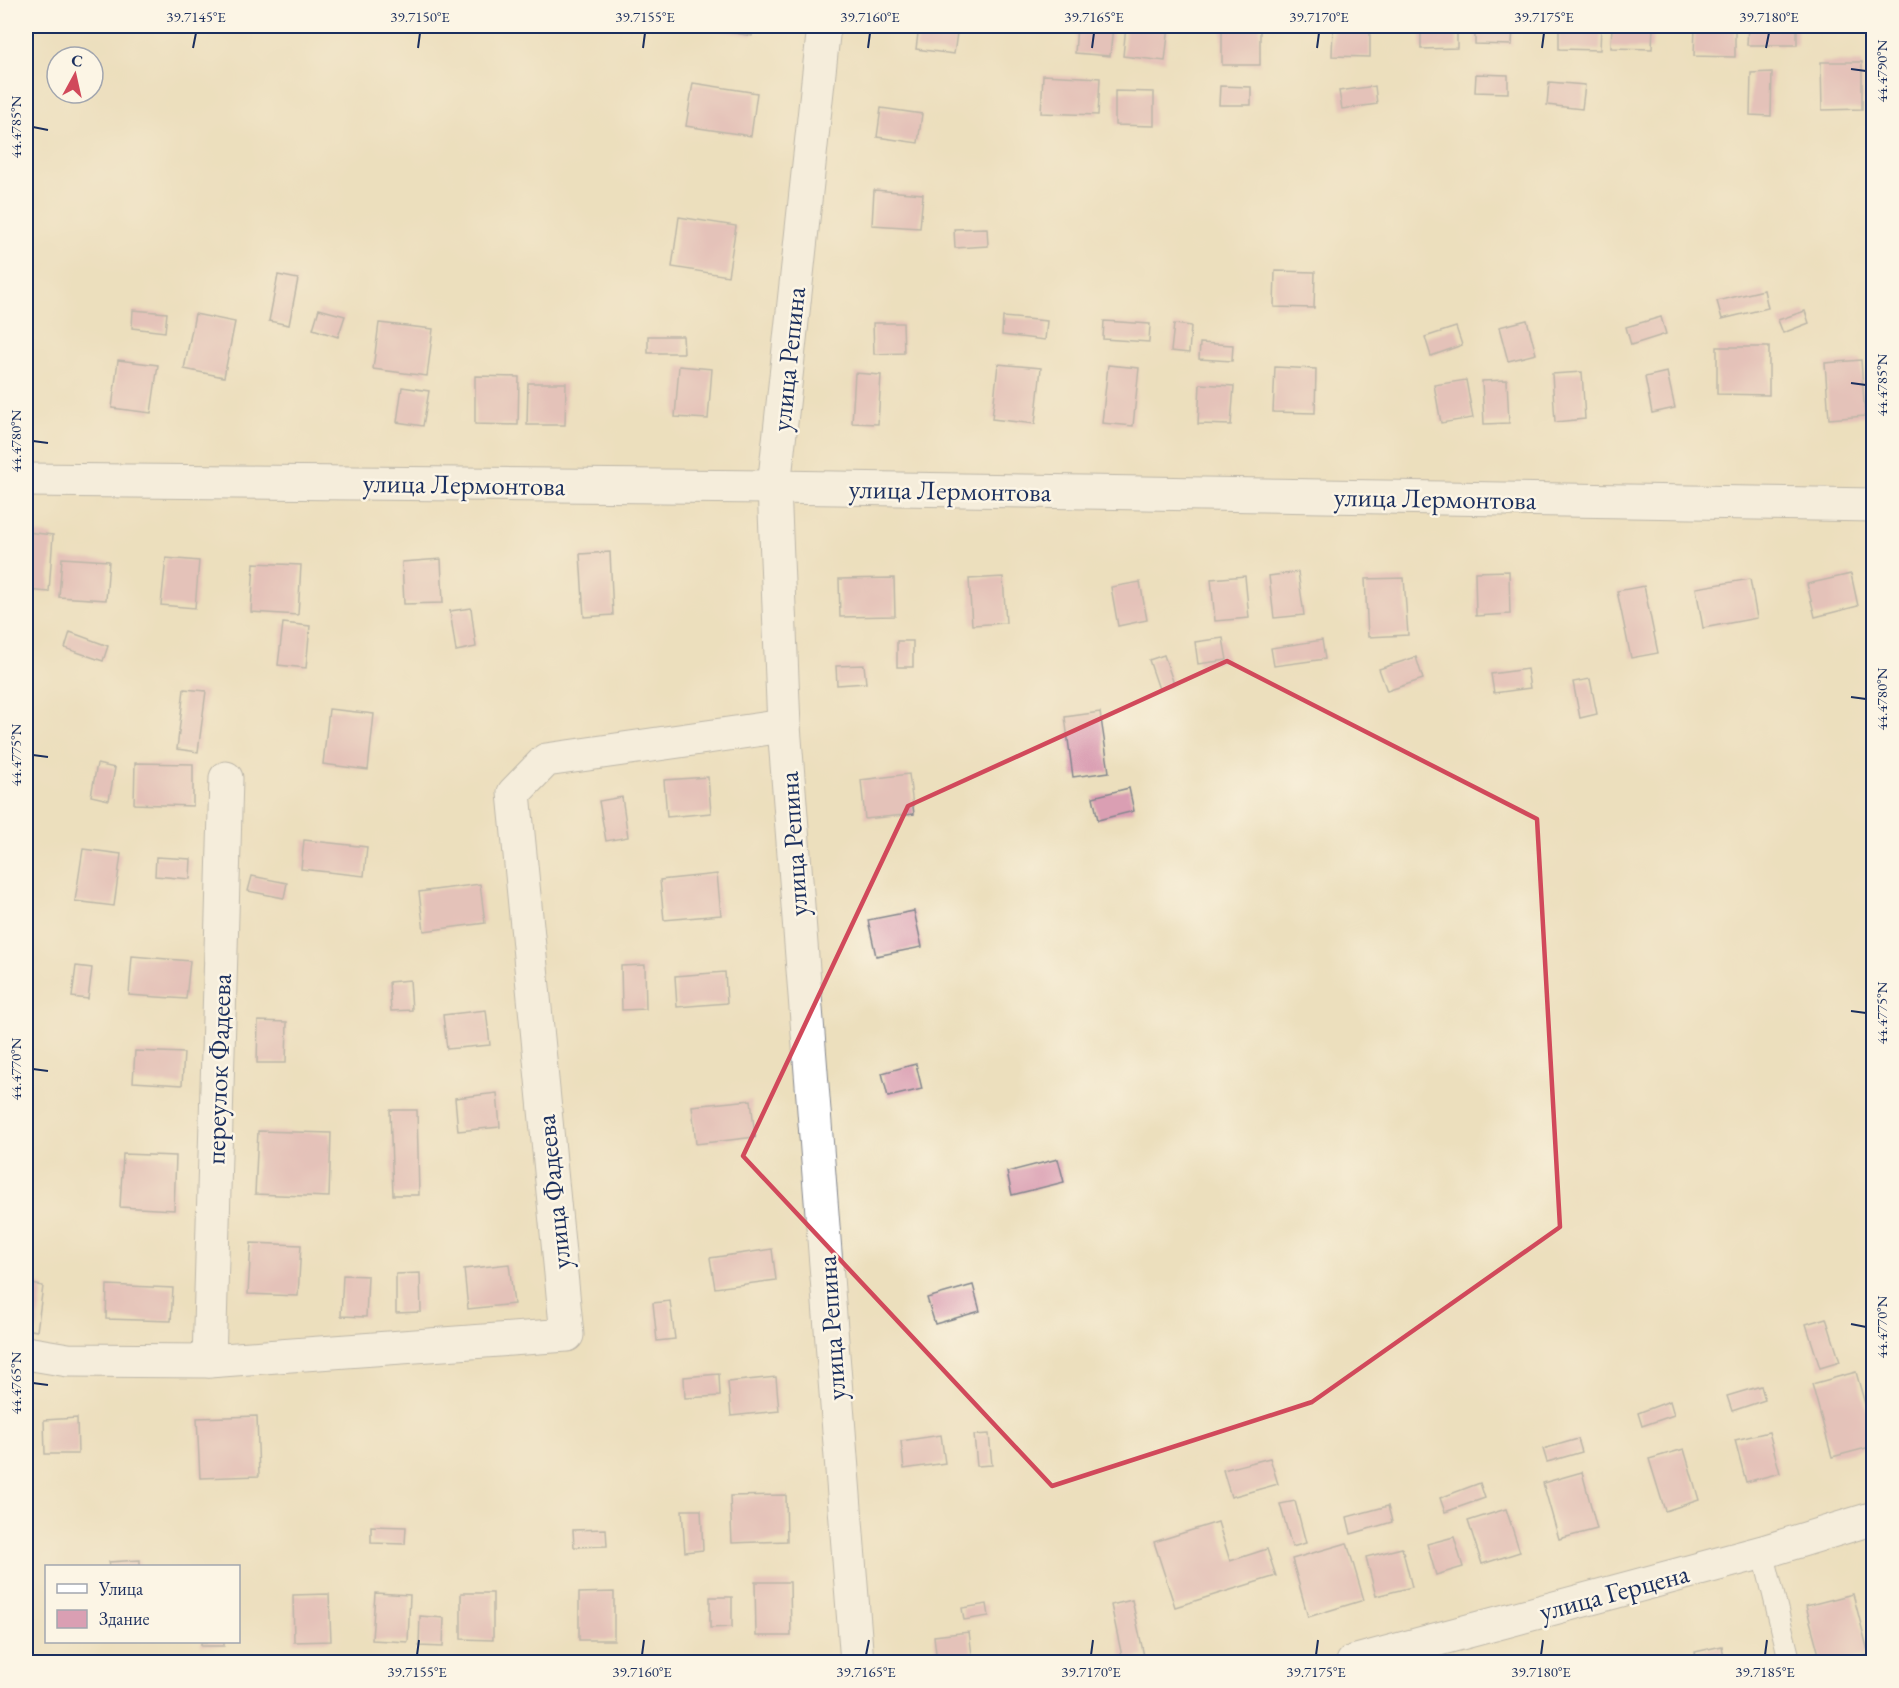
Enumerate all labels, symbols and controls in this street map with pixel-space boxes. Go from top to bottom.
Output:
text: 39.7145°E [166,7,226,26]
text: 39.7150°E [390,7,450,26]
text: 39.7155°E [615,7,675,26]
text: 39.7160°E [840,7,900,26]
text: 39.7165°E [1064,7,1124,26]
text: 39.7170°E [1289,7,1349,26]
text: 39.7175°E [1514,7,1574,26]
text: 39.7180°E [1739,7,1799,26]
text: 44.4790°N [1872,39,1891,102]
north arrow [45,45,105,105]
text: С [70,49,84,72]
text: 44.4785°N [6,95,25,158]
street label: улица Репина [763,285,813,433]
text: 44.4785°N [1872,353,1891,416]
text: 44.4780°N [6,409,25,472]
street label: улица Лермонтова [362,465,566,503]
street label: улица Лермонтова [848,471,1052,509]
street label: улица Лермонтова [1333,479,1537,517]
text: 44.4780°N [1872,667,1891,730]
text: 44.4775°N [6,723,25,786]
street label: улица Репина [770,770,816,918]
street label: переулок Фадеева [197,973,239,1165]
text: 44.4775°N [1872,981,1891,1044]
text: 44.4770°N [6,1037,25,1100]
street label: улица Фадеева [527,1113,579,1271]
street label: улица Репина [808,1254,854,1402]
text: 44.4770°N [1872,1295,1891,1358]
text: 44.4765°N [6,1351,25,1414]
street label: улица Герцена [1535,1555,1693,1629]
legend [45,1565,240,1643]
text: Улица [98,1577,144,1600]
text: Здание [99,1607,149,1630]
text: 39.7155°E [387,1662,447,1681]
text: 39.7160°E [612,1662,672,1681]
text: 39.7165°E [836,1662,896,1681]
text: 39.7170°E [1061,1662,1121,1681]
text: 39.7175°E [1286,1662,1346,1681]
text: 39.7180°E [1511,1662,1571,1681]
text: 39.7185°E [1735,1662,1795,1681]

